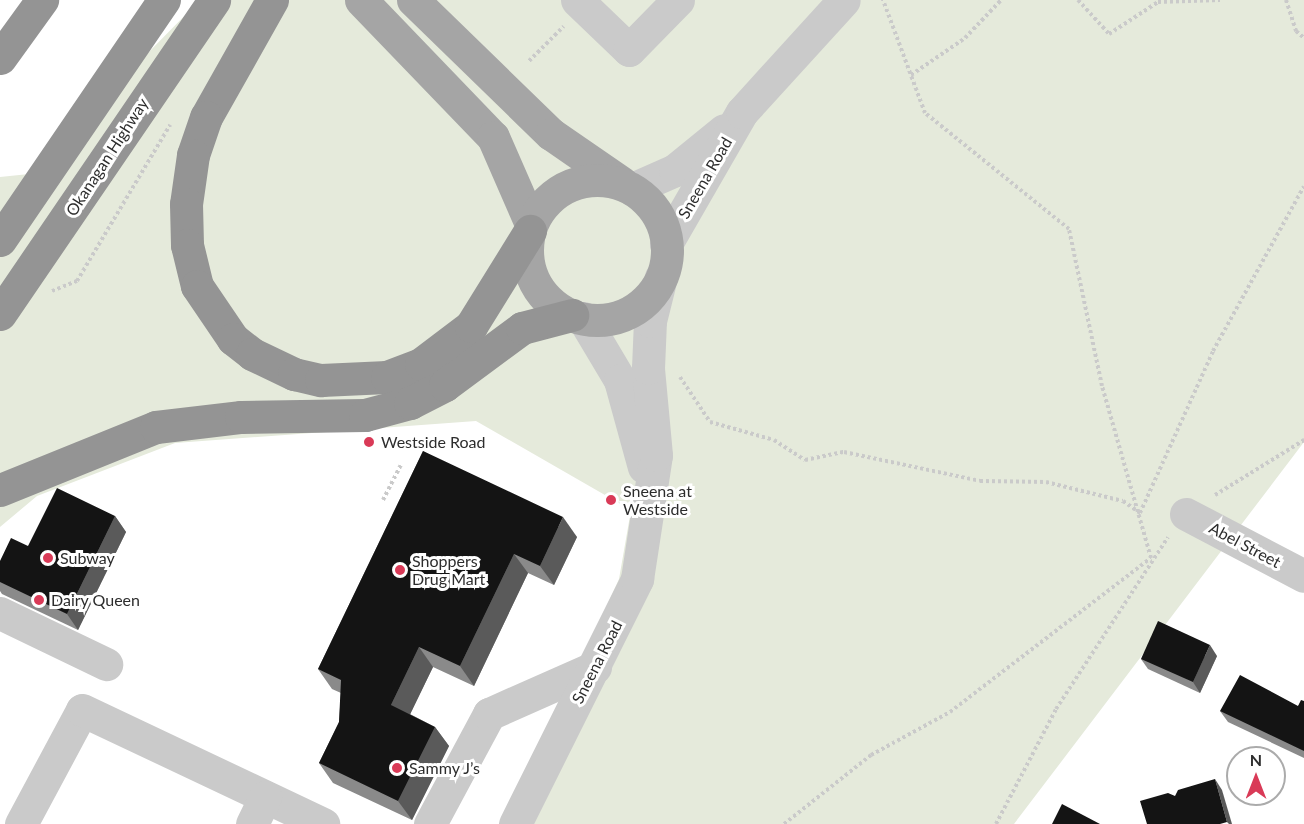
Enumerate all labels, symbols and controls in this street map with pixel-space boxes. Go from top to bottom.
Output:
street label: Okanagan Highway [62,95,152,219]
street label: Sneena Road [674,134,736,222]
place label: Westside Road [381,432,486,452]
marker: Westside Road [362,435,376,449]
place label: Sneena at Westside [623,481,692,519]
marker: Sneena at Westside [604,493,618,507]
street label: Abel Street [1206,518,1284,572]
place label: Subway [60,548,115,568]
marker: Subway [41,551,55,565]
place label: Shoppers Drug Mart [412,551,485,589]
marker: Shoppers Drug Mart [393,563,407,577]
place label: Dairy Queen [51,590,140,610]
marker: Dairy Queen [32,593,46,607]
street label: Sneena Road [568,617,626,707]
north arrow [1226,746,1286,806]
text: N [1250,750,1262,769]
place label: Sammy J’s [409,758,481,778]
marker: Sammy J’s [390,761,404,775]

